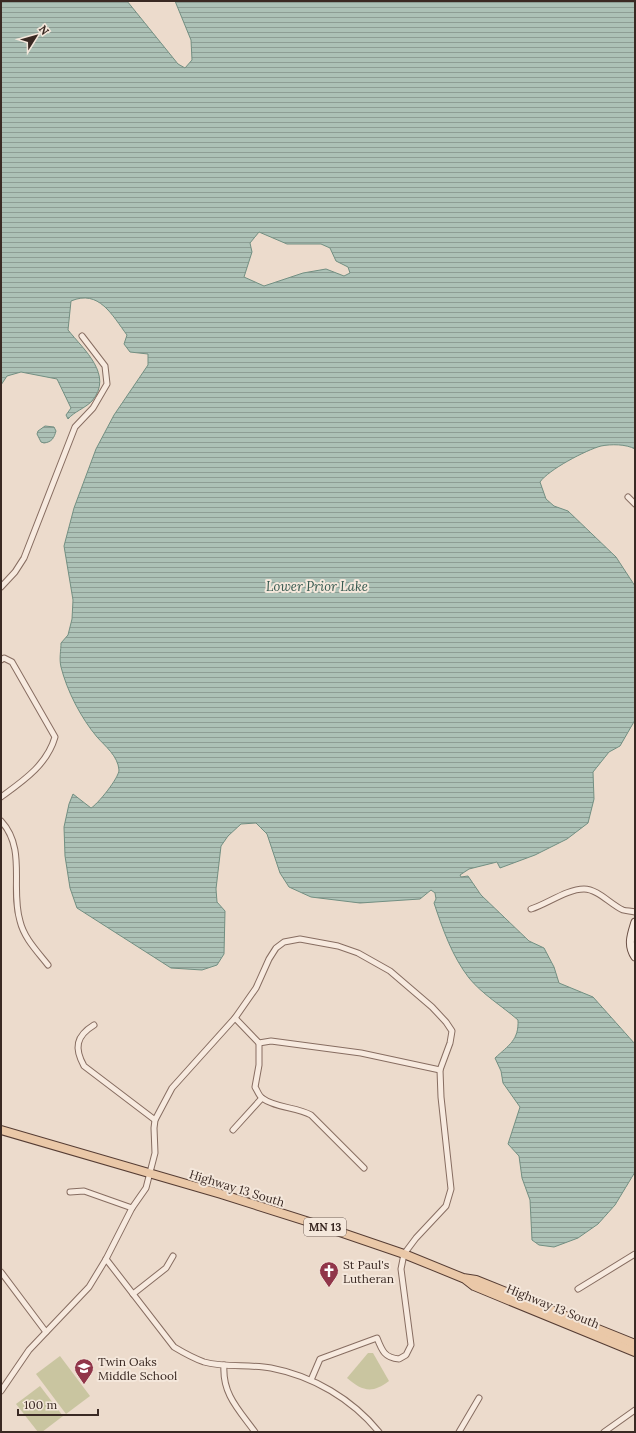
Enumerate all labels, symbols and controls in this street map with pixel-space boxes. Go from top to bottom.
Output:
north arrow [16,16,56,56]
text: N [36,22,52,38]
water label: Lower Prior Lake [266,578,368,595]
street label: Highway 13 South [188,1166,286,1210]
road number: MN 13 [304,1218,346,1236]
place label: St Paul's Lutheran [343,1257,394,1286]
church icon: St Paul's Lutheran [318,1260,340,1288]
street label: Highway 13 South [504,1281,602,1331]
place label: Twin Oaks Middle School [98,1354,177,1383]
school or university icon: Twin Oaks Middle School [73,1357,95,1385]
scale bar [18,1391,98,1417]
text: 100 m [24,1397,57,1412]

